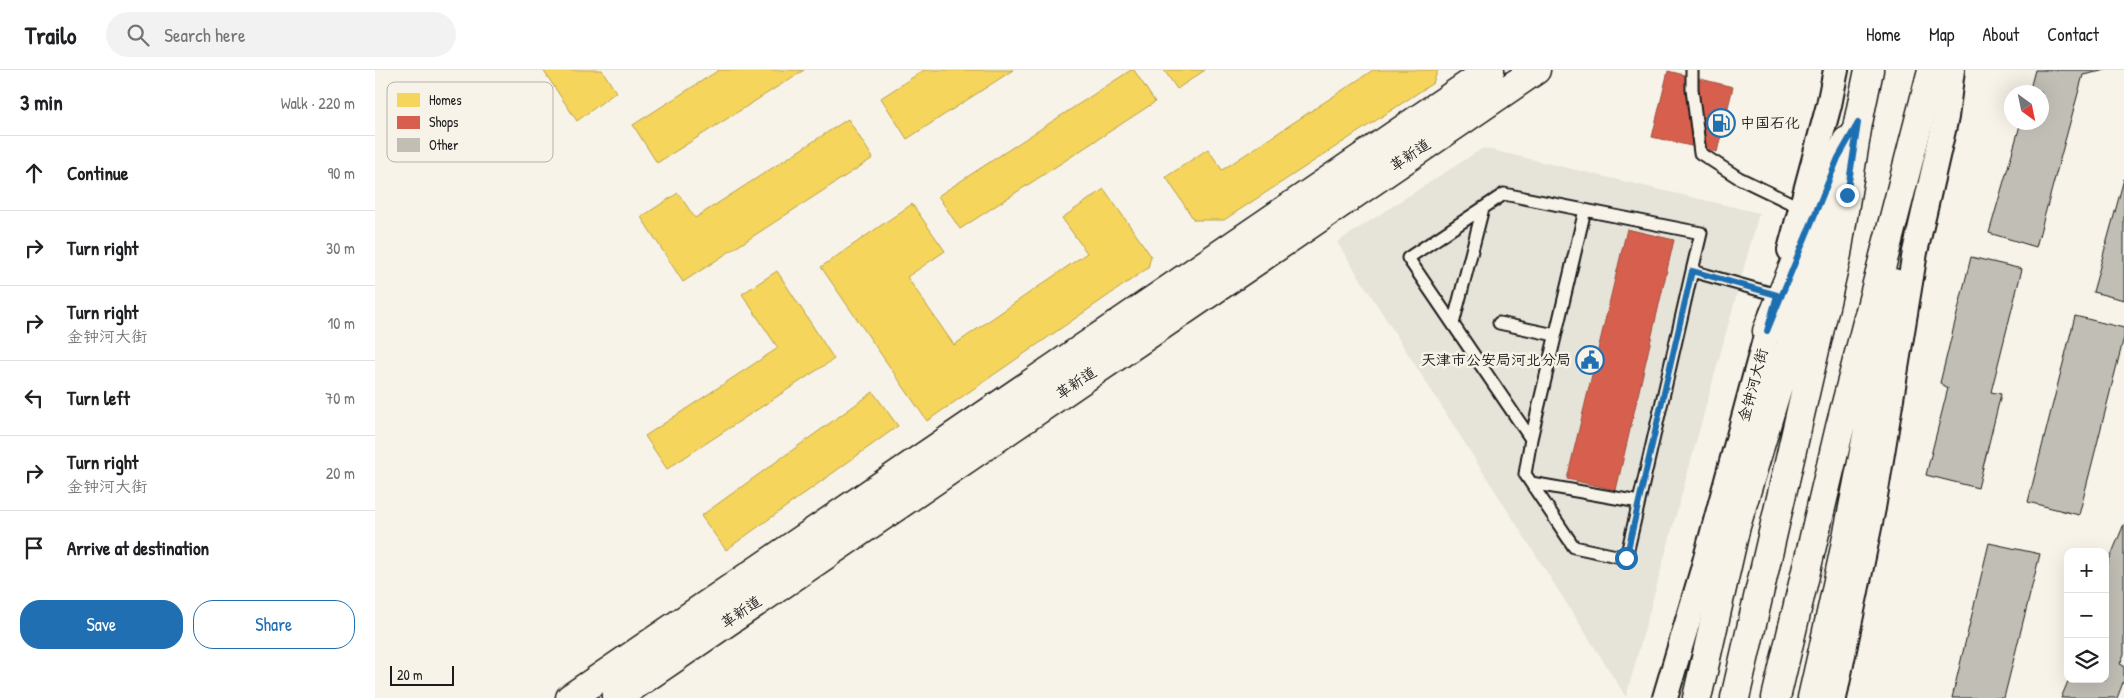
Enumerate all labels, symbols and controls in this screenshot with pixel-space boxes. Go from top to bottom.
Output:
search box [106,12,456,57]
text: Trailo [25,19,76,51]
icon: search [124,21,152,49]
text: Search here [164,22,246,48]
text: Home [1866,22,1901,47]
text: Map [1929,22,1954,47]
text: About [1982,22,2019,47]
text: Contact [2047,22,2099,47]
legend [387,82,553,162]
north arrow [2004,85,2049,130]
text: 3 min [20,88,63,117]
text: Homes [429,90,462,109]
text: Walk · 220 m [281,92,355,114]
fuel station icon: 中国石化 [1706,108,1736,138]
text: Shops [429,112,458,132]
place label: 中国石化 [1740,112,1800,133]
street label: 革新道 [1385,133,1434,176]
text: Other [429,135,459,154]
icon: ahead [20,159,48,187]
text: Continue [67,160,128,186]
text: 90 m [327,162,355,184]
route end [1836,184,1859,207]
icon: right [20,234,48,262]
text: Turn right [67,235,138,261]
text: 30 m [326,237,355,259]
text: Turn right [67,299,138,325]
icon: right [20,309,48,337]
text: 10 m [327,312,355,334]
text: 金钟河大街 [67,325,147,347]
public building icon: 天津市公安局河北分局 [1575,345,1605,375]
street label: 金钟河大街 [1733,346,1772,424]
place label: 天津市公安局河北分局 [1421,349,1571,370]
street label: 革新道 [1051,361,1100,404]
icon: left [20,384,48,412]
text: Turn left [67,385,130,411]
text: 70 m [325,387,355,409]
text: Turn right [67,449,138,475]
icon: right [20,459,48,487]
text: 20 m [326,462,355,484]
text: 金钟河大街 [67,475,147,497]
icon: arrive [20,534,48,562]
text: Arrive at destination [67,535,209,561]
route start [1615,547,1638,570]
map controls [2064,548,2109,683]
button: + [2064,548,2109,593]
street label: 革新道 [716,590,765,633]
button: − [2064,593,2109,638]
button: Save [20,600,183,649]
button: Share [193,600,355,649]
button: layers [2064,638,2109,683]
scale bar [390,663,454,686]
text: 20 m [397,665,423,684]

